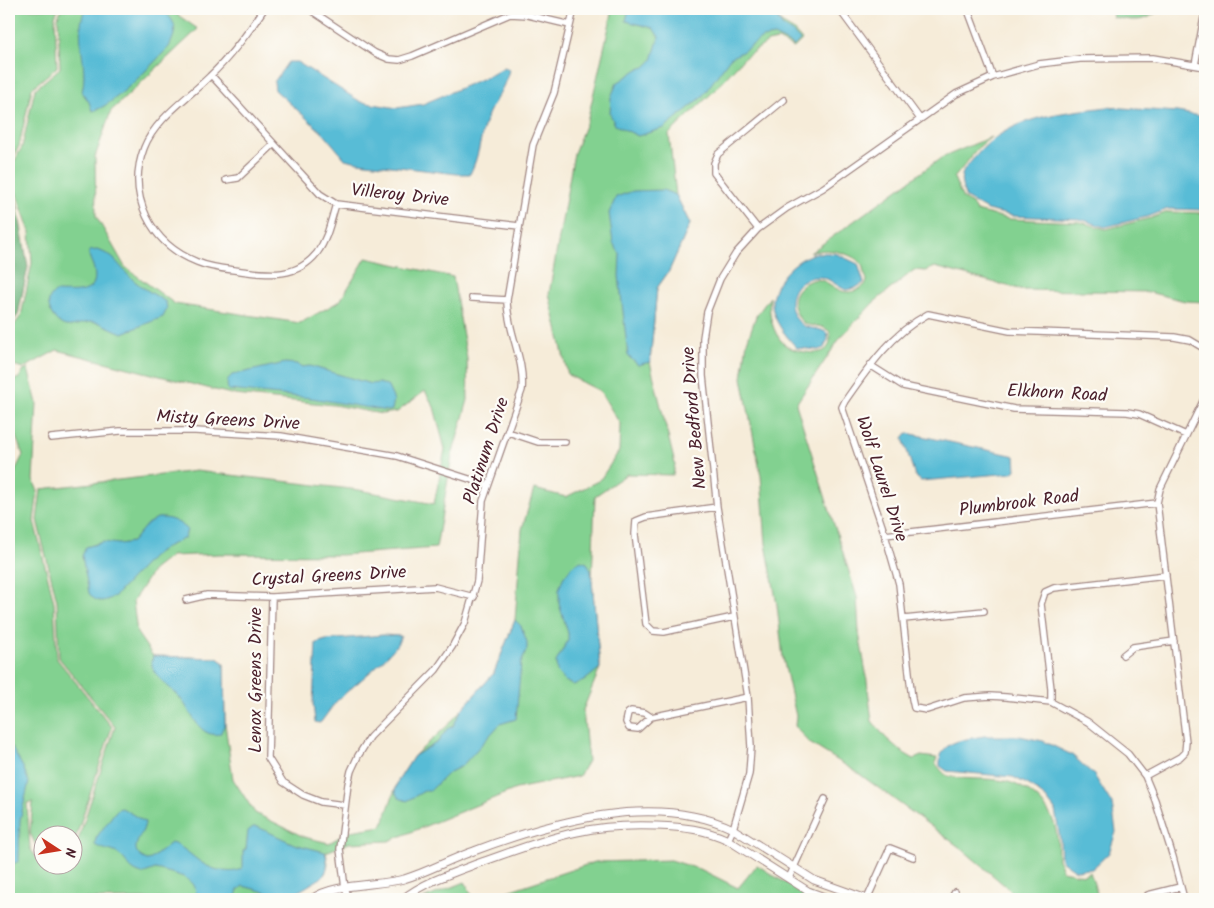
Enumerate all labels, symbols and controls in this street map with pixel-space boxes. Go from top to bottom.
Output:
street label: Villeroy Drive [350,176,450,216]
street label: New Bedford Drive [674,346,716,490]
street label: Elkhorn Road [1006,377,1109,411]
street label: Platinum Drive [456,394,518,508]
street label: Misty Greens Drive [155,403,301,439]
street label: Wolf Laurel Drive [847,412,915,546]
street label: Plumbrook Road [957,482,1082,526]
street label: Crystal Greens Drive [251,558,407,596]
street label: Lenox Greens Drive [242,607,271,753]
north arrow [32,826,82,876]
text: N [58,846,81,859]

